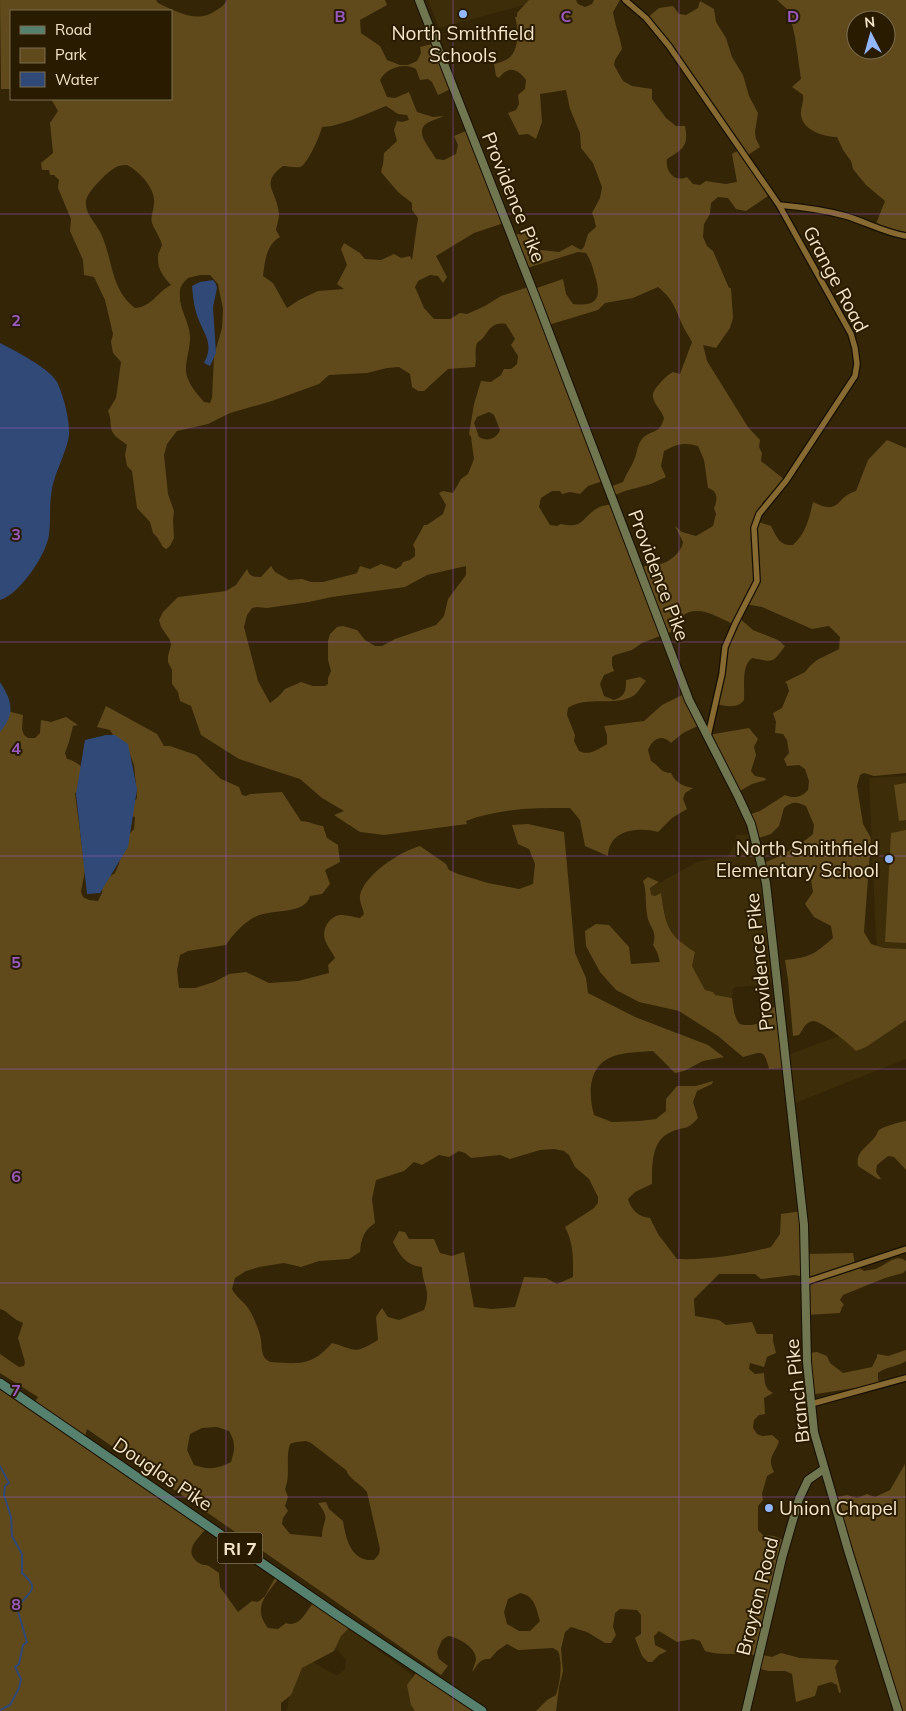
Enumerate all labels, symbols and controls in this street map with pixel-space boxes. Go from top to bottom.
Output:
text: B [334,6,346,26]
text: C [561,6,572,26]
text: D [787,6,799,26]
marker: North Smithfield Schools [457,8,469,20]
legend [10,10,172,100]
north arrow [846,10,896,60]
text: N [863,13,876,32]
text: Road [55,20,92,39]
place label: North Smithfield Schools [391,21,535,67]
text: Park [55,45,87,64]
text: Water [55,70,99,89]
street label: Providence Pike [477,128,551,266]
street label: Grange Road [798,222,874,336]
text: 2 [11,310,21,330]
street label: Providence Pike [623,506,695,644]
text: 3 [11,524,21,544]
text: 4 [11,738,21,758]
place label: North Smithfield Elementary School [716,836,879,882]
marker: North Smithfield Elementary School [883,853,895,865]
street label: Providence Pike [740,892,778,1032]
text: 5 [11,952,21,972]
text: 6 [11,1166,21,1186]
street label: Branch Pike [780,1338,814,1444]
text: 7 [11,1380,21,1400]
street label: Douglas Pike [109,1432,217,1516]
place label: Union Chapel [779,1496,897,1520]
marker: Union Chapel [763,1502,775,1514]
road number: RI 7 [218,1532,262,1564]
street label: Brayton Road [731,1534,783,1658]
text: 8 [11,1594,21,1614]

